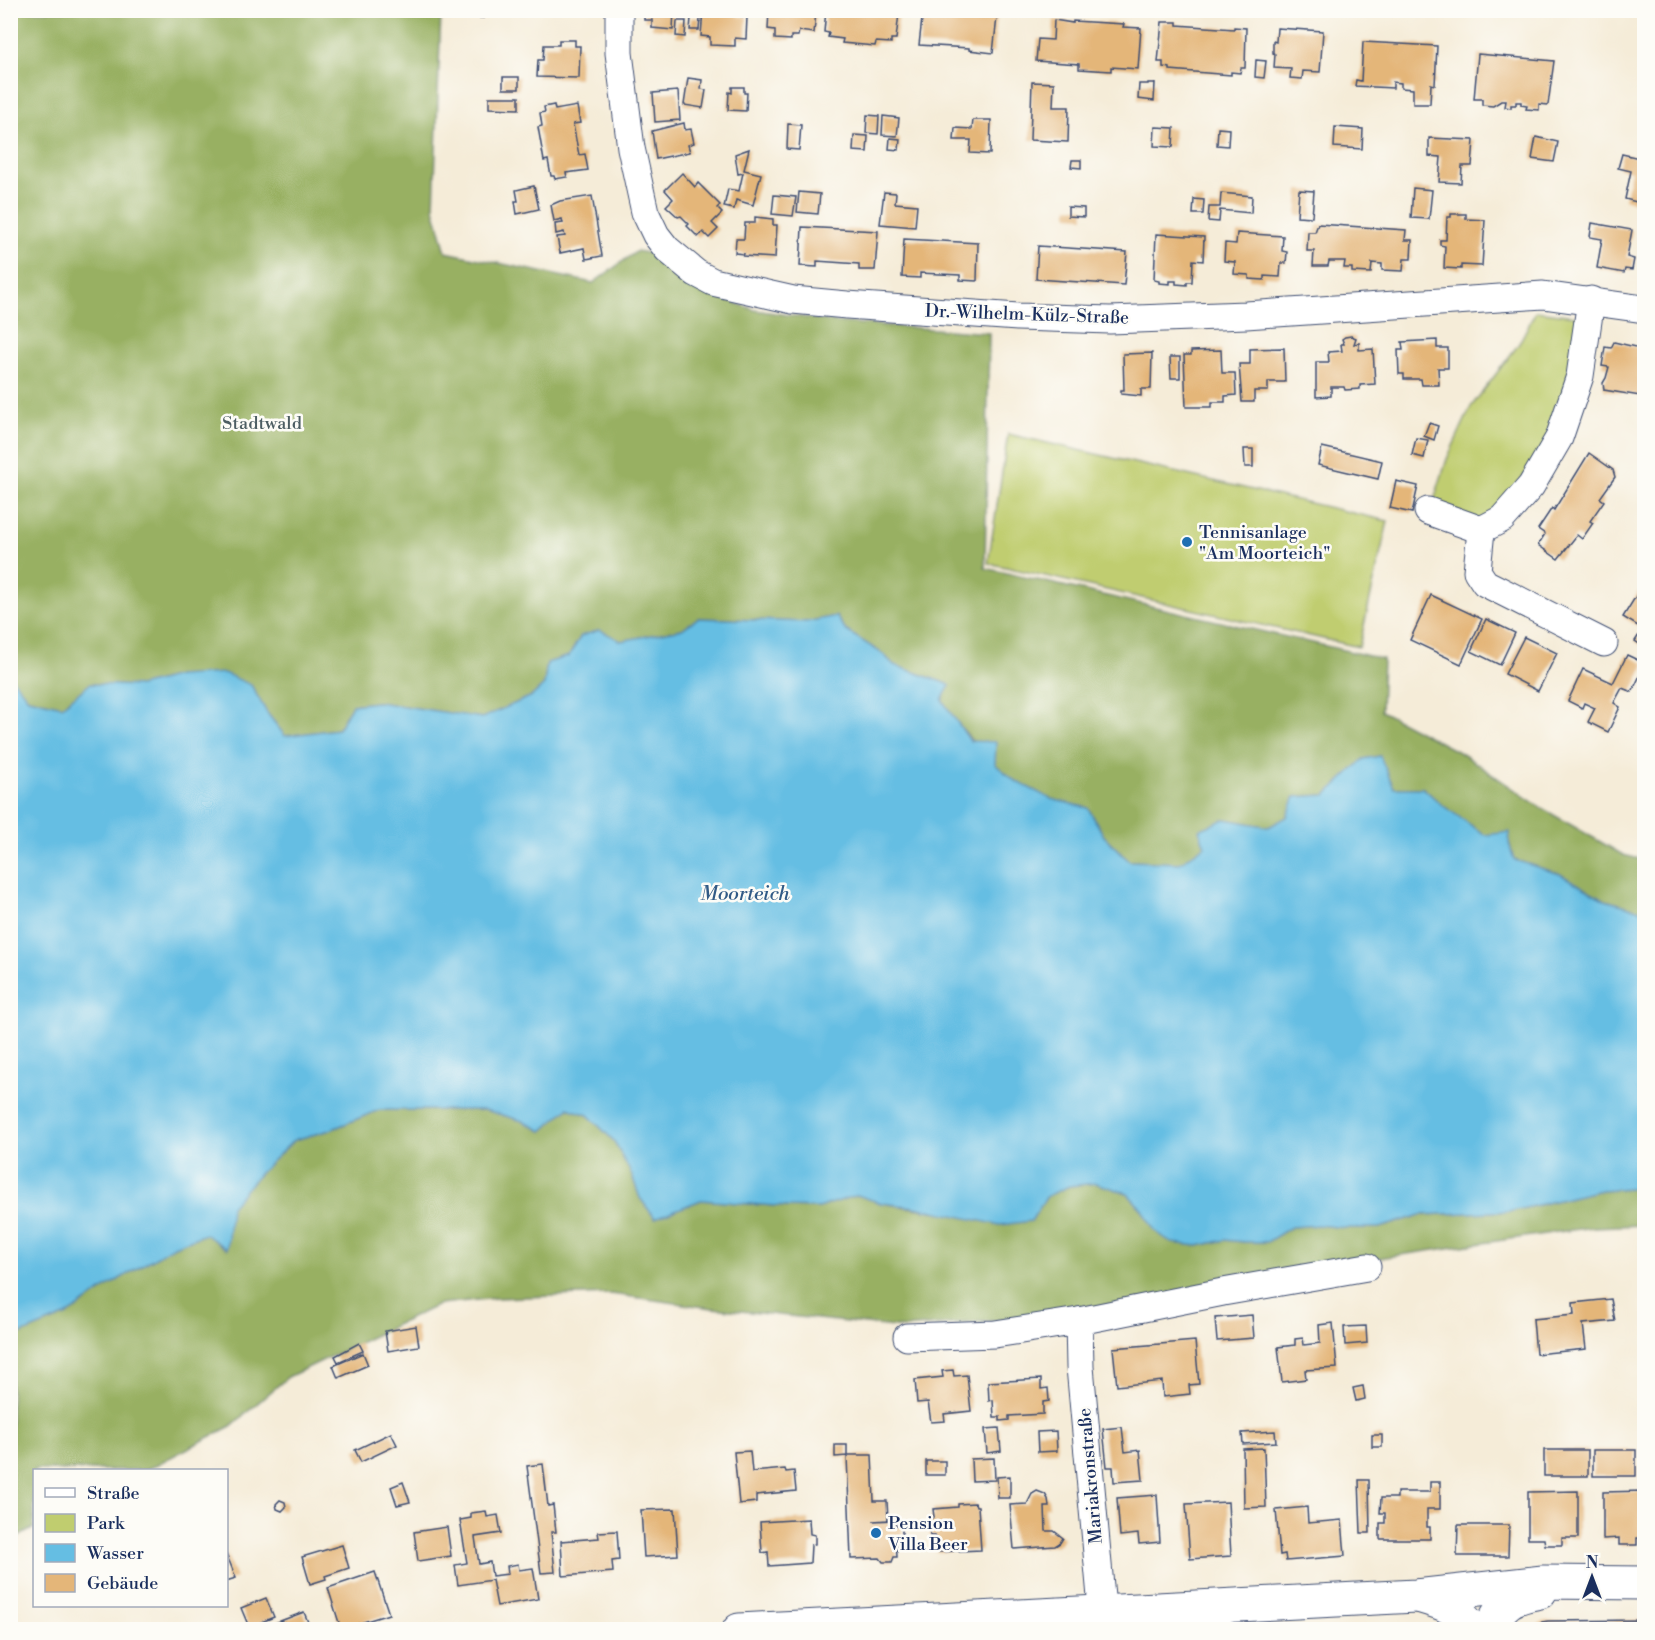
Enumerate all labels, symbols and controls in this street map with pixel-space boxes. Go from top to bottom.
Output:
street label: Dr.-Wilhelm-Külz-Straße [925,299,1129,330]
park label: Stadtwald [222,412,303,435]
place label: Tennisanlage "Am Moorteich" [1199,521,1330,565]
marker: Tennisanlage "Am Moorteich" [1180,535,1194,549]
water label: Moorteich [700,882,791,907]
street label: Mariakronstraße [1073,1407,1108,1545]
legend [33,1469,228,1607]
text: Straße [87,1482,140,1505]
text: Park [87,1512,126,1535]
place label: Pension Villa Beer [887,1512,968,1556]
marker: Pension Villa Beer [869,1526,883,1540]
text: Wasser [86,1542,144,1565]
north arrow [1562,1547,1622,1607]
text: N [1586,1553,1599,1573]
text: Gebäude [87,1572,158,1595]

